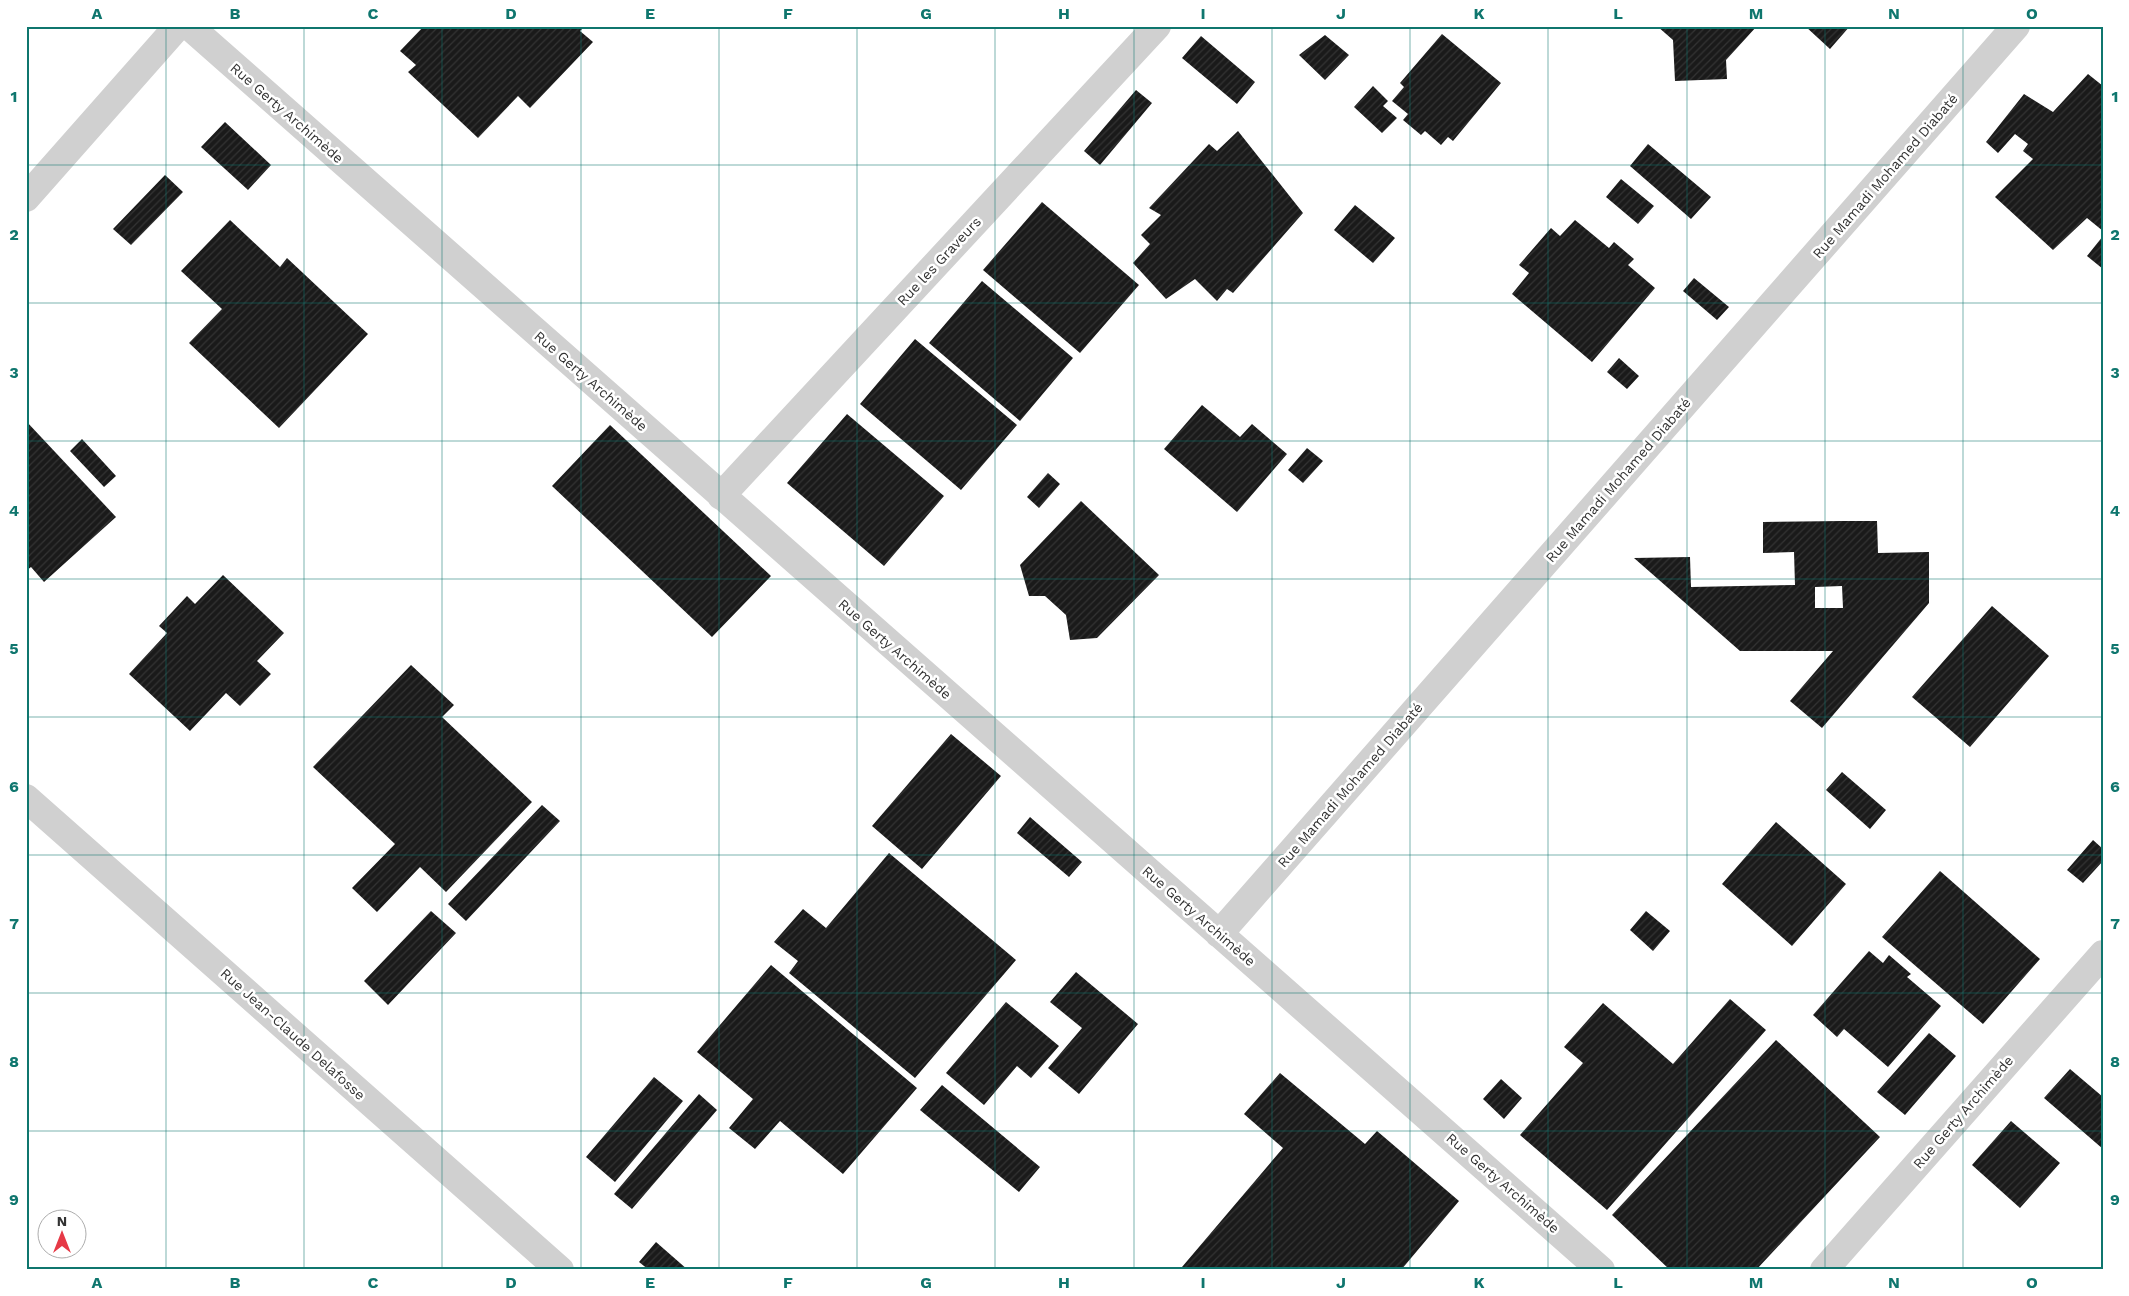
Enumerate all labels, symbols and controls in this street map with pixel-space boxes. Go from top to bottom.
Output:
text: A [92,4,103,23]
text: B [230,4,241,23]
text: C [368,4,379,23]
text: D [505,4,517,23]
text: E [645,4,655,23]
text: F [783,4,793,23]
text: G [920,4,932,23]
text: H [1058,4,1070,23]
text: I [1200,4,1206,23]
text: J [1336,4,1346,23]
text: K [1473,4,1485,23]
text: L [1613,4,1623,23]
text: M [1749,4,1763,23]
text: N [1888,4,1900,23]
text: O [2026,4,2038,23]
street label: Rue Gerty Archimède [227,60,347,166]
text: 1 [11,87,17,106]
text: 1 [2112,87,2118,106]
street label: Rue Mamadi Mohamed Diabaté [1809,90,1961,262]
street label: Rue les Graveurs [894,213,984,309]
text: 2 [9,225,19,244]
text: 2 [2110,225,2120,244]
street label: Rue Gerty Archimède [531,328,651,434]
text: 3 [9,363,19,382]
text: 3 [2110,363,2120,382]
street label: Rue Mamadi Mohamed Diabaté [1542,394,1694,566]
text: 4 [9,501,19,520]
text: 4 [2110,501,2120,520]
street label: Rue Gerty Archimède [835,596,955,702]
text: 5 [9,639,19,658]
text: 5 [2110,639,2120,658]
street label: Rue Mamadi Mohamed Diabaté [1274,699,1426,871]
text: 6 [9,777,19,796]
text: 6 [2110,777,2120,796]
street label: Rue Gerty Archimède [1139,863,1259,969]
text: 7 [9,914,19,933]
text: 7 [2110,914,2120,933]
street label: Rue Jean-Claude Delafosse [217,965,369,1103]
text: 8 [9,1052,19,1071]
street label: Rue Gerty Archimède [1910,1052,2016,1172]
text: 8 [2110,1052,2120,1071]
street label: Rue Gerty Archimède [1443,1130,1563,1236]
text: 9 [9,1190,19,1209]
text: 9 [2110,1190,2120,1209]
north arrow [38,1208,88,1258]
text: N [57,1213,67,1229]
text: A [92,1273,103,1292]
text: B [230,1273,241,1292]
text: C [368,1273,379,1292]
text: D [505,1273,517,1292]
text: E [645,1273,655,1292]
text: F [783,1273,793,1292]
text: G [920,1273,932,1292]
text: H [1058,1273,1070,1292]
text: I [1200,1273,1206,1292]
text: J [1336,1273,1346,1292]
text: K [1473,1273,1485,1292]
text: L [1613,1273,1623,1292]
text: M [1749,1273,1763,1292]
text: N [1888,1273,1900,1292]
text: O [2026,1273,2038,1292]

